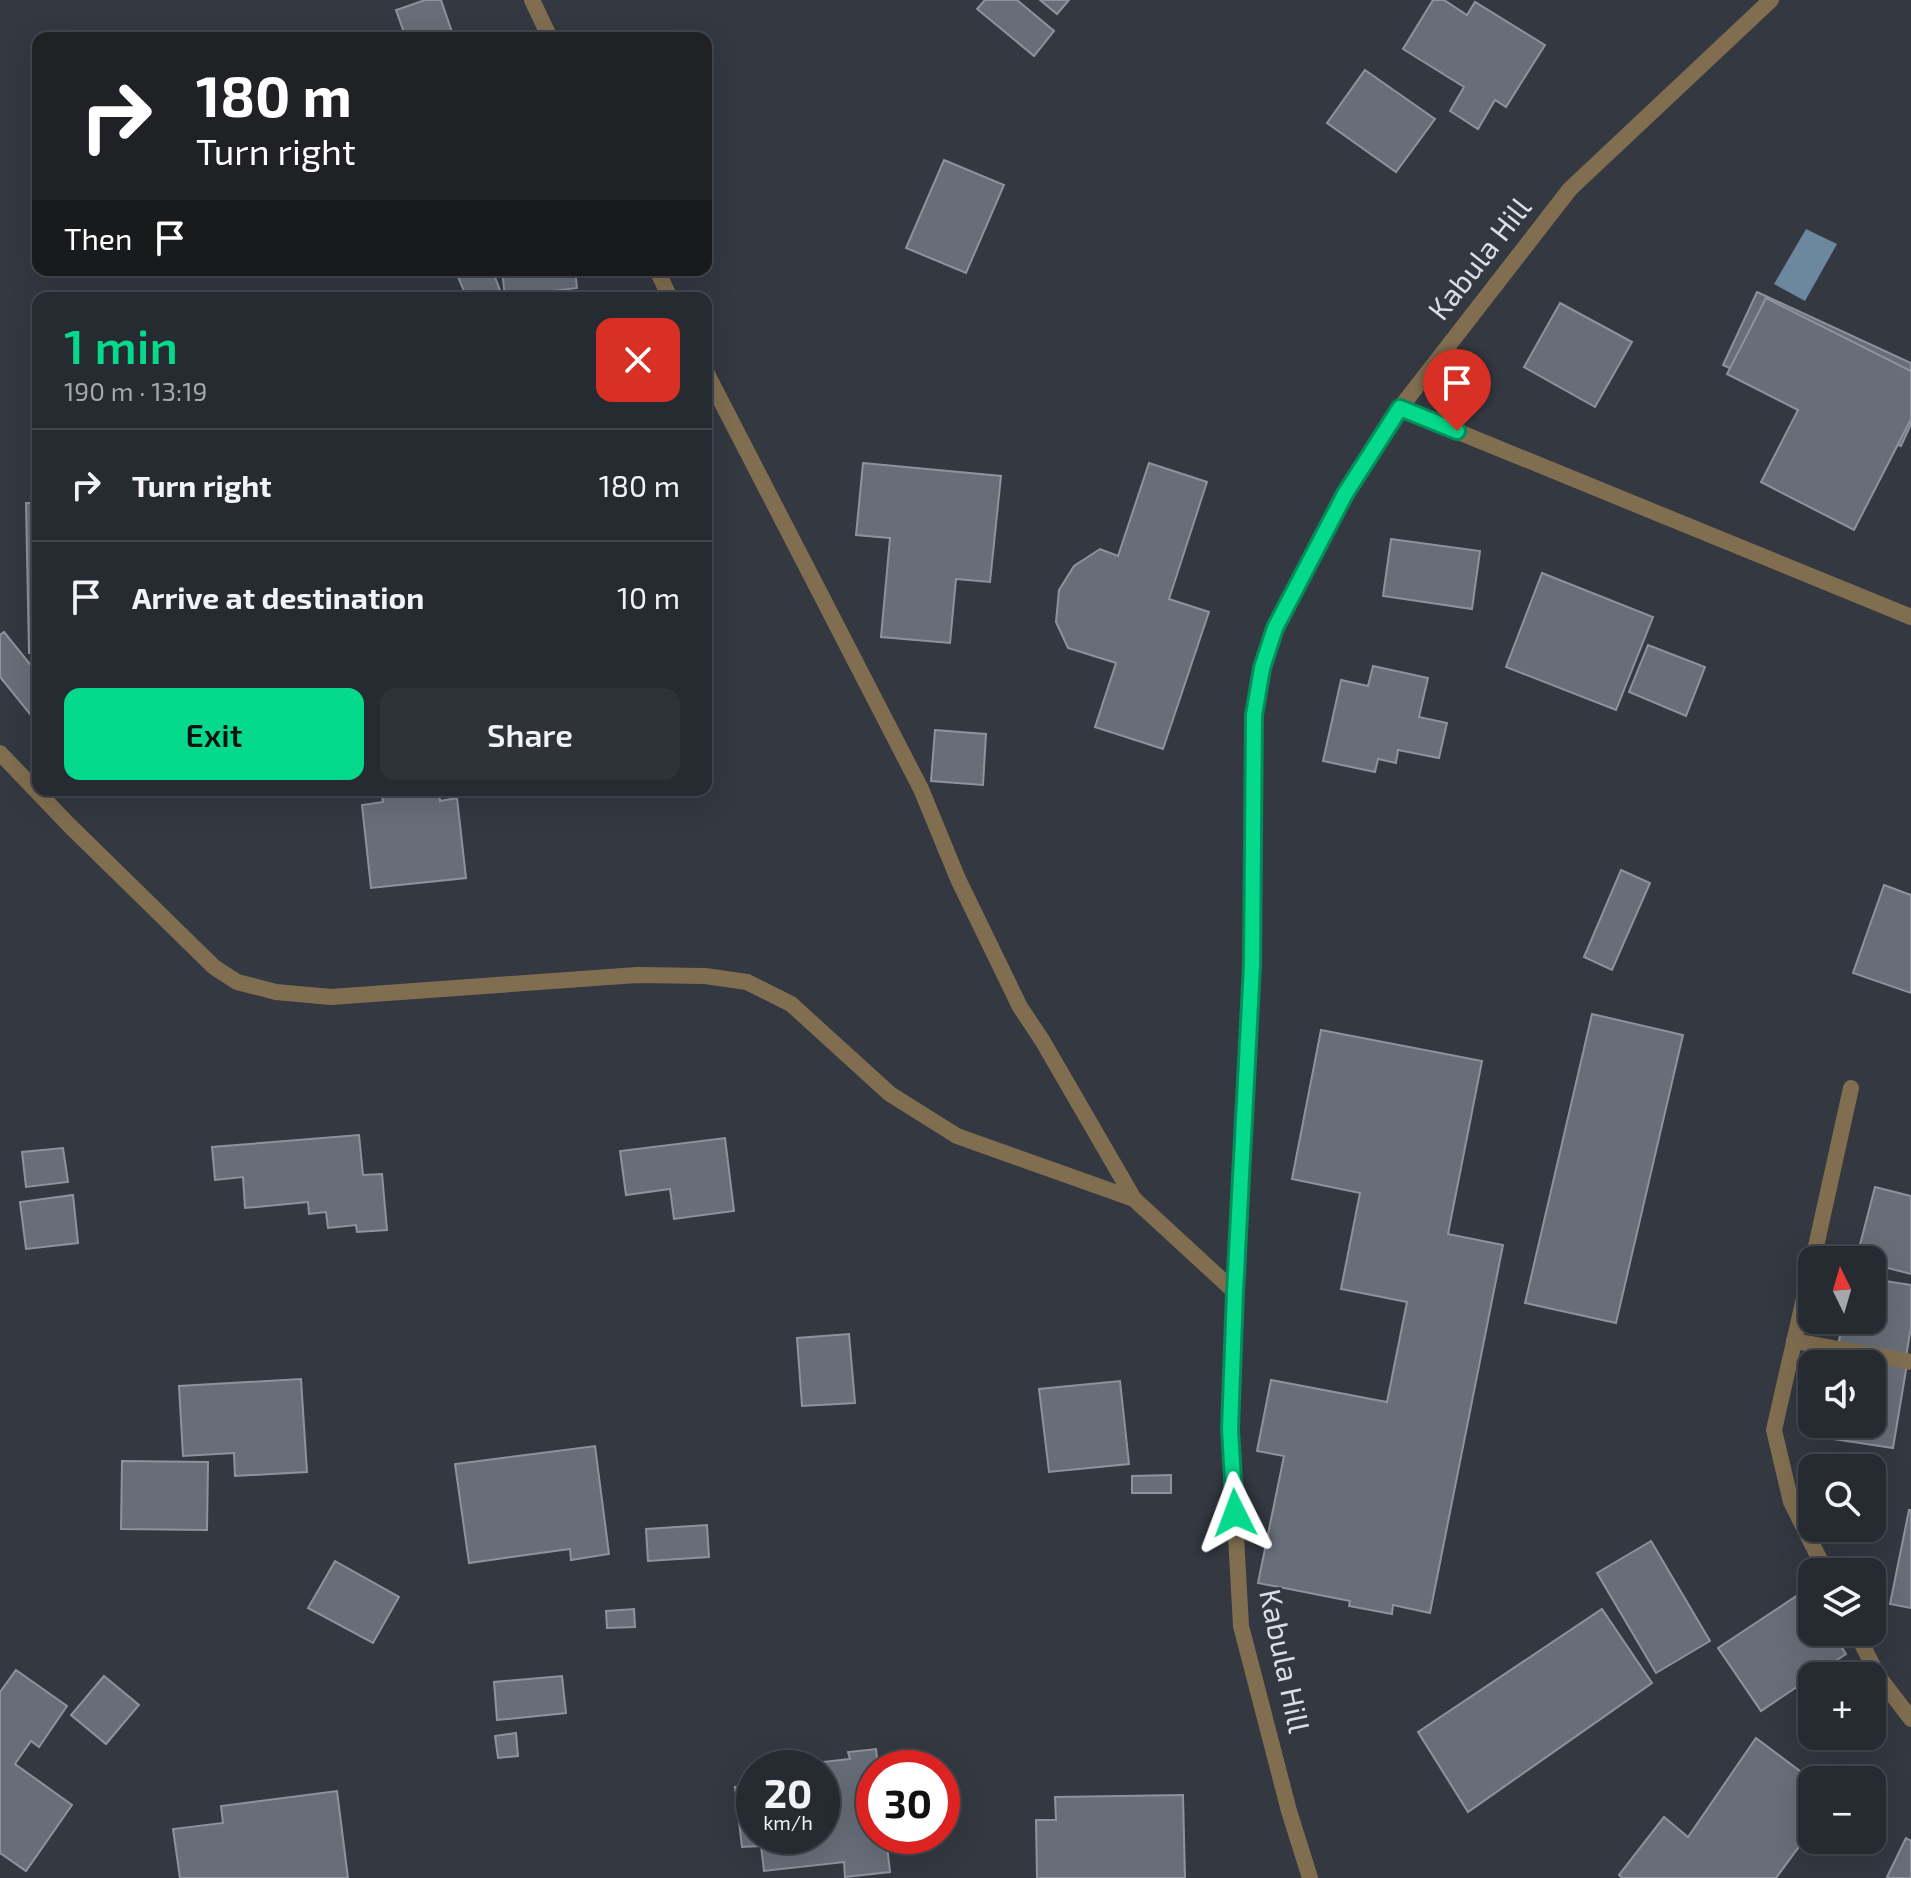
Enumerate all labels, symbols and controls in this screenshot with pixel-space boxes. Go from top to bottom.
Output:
text: 180 m [196,61,352,128]
icon: right [64,64,168,168]
text: Turn right [196,129,356,172]
street label: Kabula Hill [1419,189,1538,326]
icon: arrive [148,216,192,260]
text: Then [64,220,132,256]
text: 1 min [64,316,178,374]
button: close [596,318,680,402]
pin [1423,349,1491,431]
icon: arrive [1435,361,1479,405]
text: 190 m · 13:19 [64,375,207,406]
icon: right [64,463,108,507]
text: Turn right [132,467,272,503]
text: 180 m [599,467,680,503]
icon: arrive [64,575,108,619]
text: Arrive at destination [132,579,424,615]
text: 10 m [617,579,680,615]
button: Exit [64,688,364,780]
button: Share [380,688,680,780]
north arrow [1798,1246,1886,1334]
map controls [1798,1246,1886,1854]
button: sound [1798,1350,1886,1438]
button: search [1798,1454,1886,1542]
position arrow [1193,1471,1277,1555]
button: layers [1798,1558,1886,1646]
street label: Kabula Hill [1253,1586,1319,1736]
button: + [1798,1662,1886,1750]
speed limit sign: 30 [856,1750,960,1854]
button: − [1798,1766,1886,1854]
text: 20 [764,1768,812,1816]
text: km/h [763,1810,813,1834]

